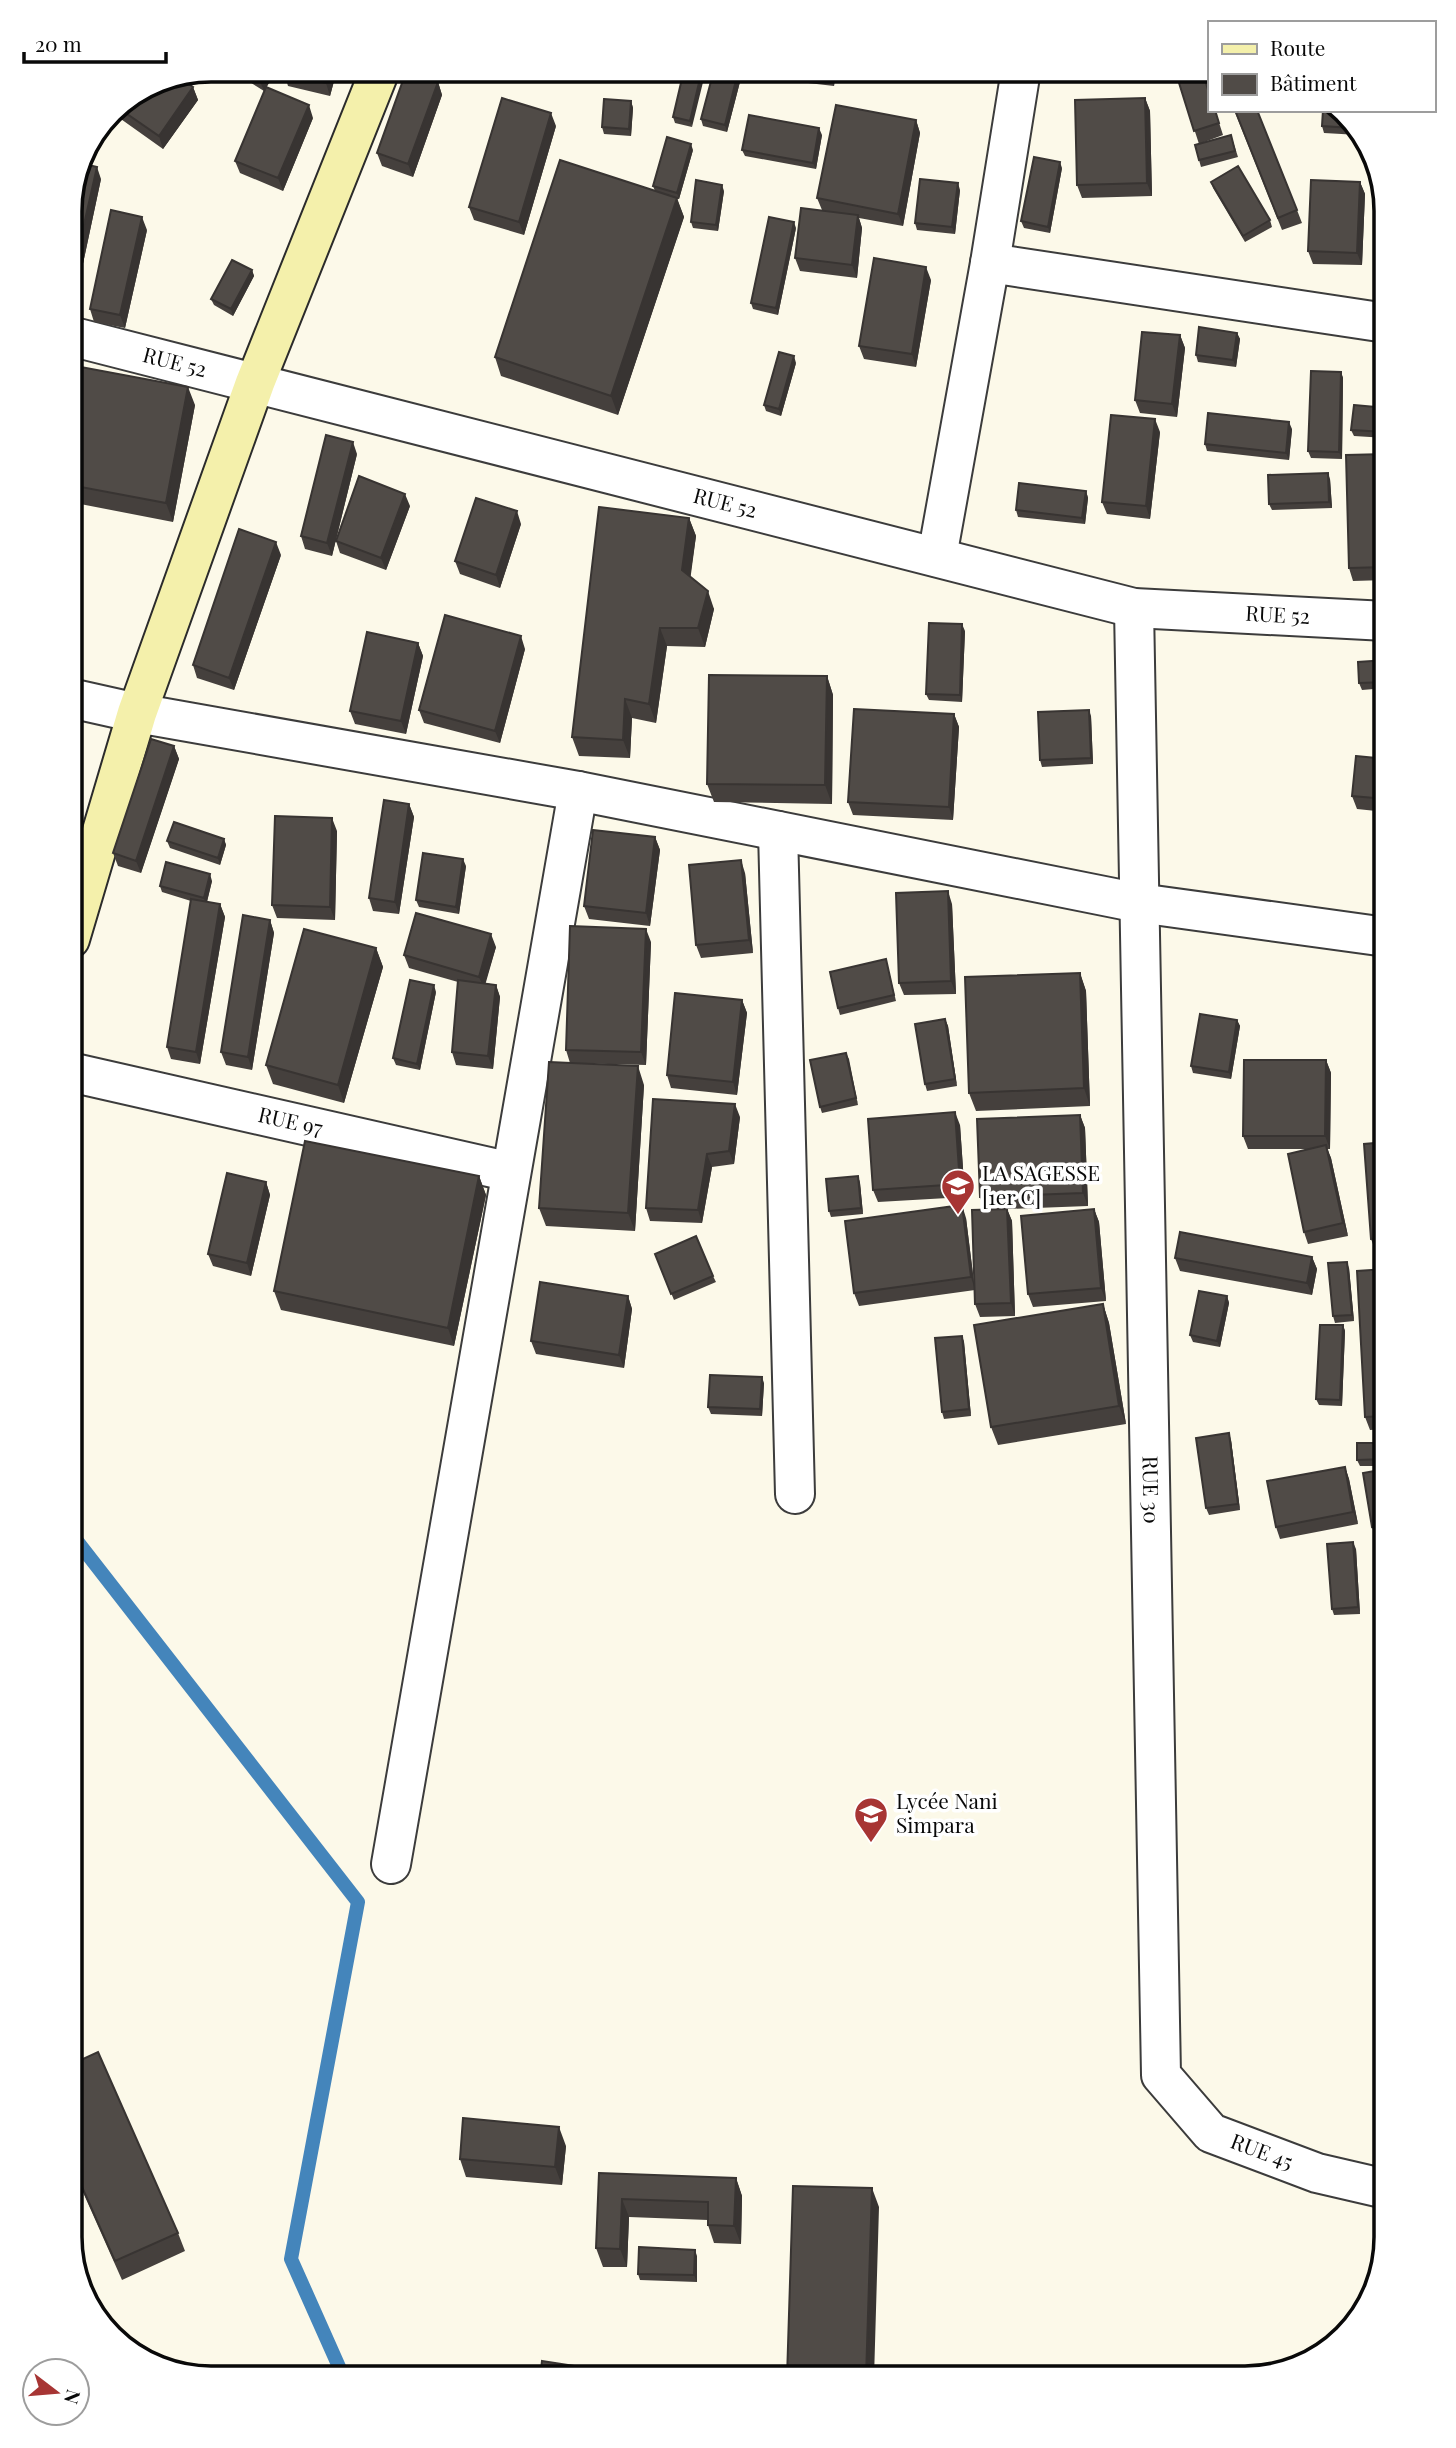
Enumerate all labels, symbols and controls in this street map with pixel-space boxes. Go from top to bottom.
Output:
scale bar [24,21,166,65]
legend [1208,21,1435,112]
text: 20 m [35,29,82,57]
text: Route [1270,33,1325,61]
text: Bâtiment [1270,68,1357,96]
street label: RUE 52 [140,339,210,382]
street label: RUE 52 [691,480,760,523]
street label: RUE 52 [1245,598,1311,629]
street label: RUE 97 [256,1099,326,1141]
place label: LA SAGESSE [1er C] [982,1158,1100,1210]
school or university icon: LA SAGESSE [1er C] [939,1167,977,1216]
street label: RUE 30 [1138,1456,1167,1524]
place label: Lycée Nani Simpara [896,1786,998,1838]
school or university icon: Lycée Nani Simpara [852,1795,890,1844]
street label: RUE 45 [1227,2126,1297,2175]
north arrow [21,2357,91,2427]
text: N [59,2387,88,2407]

